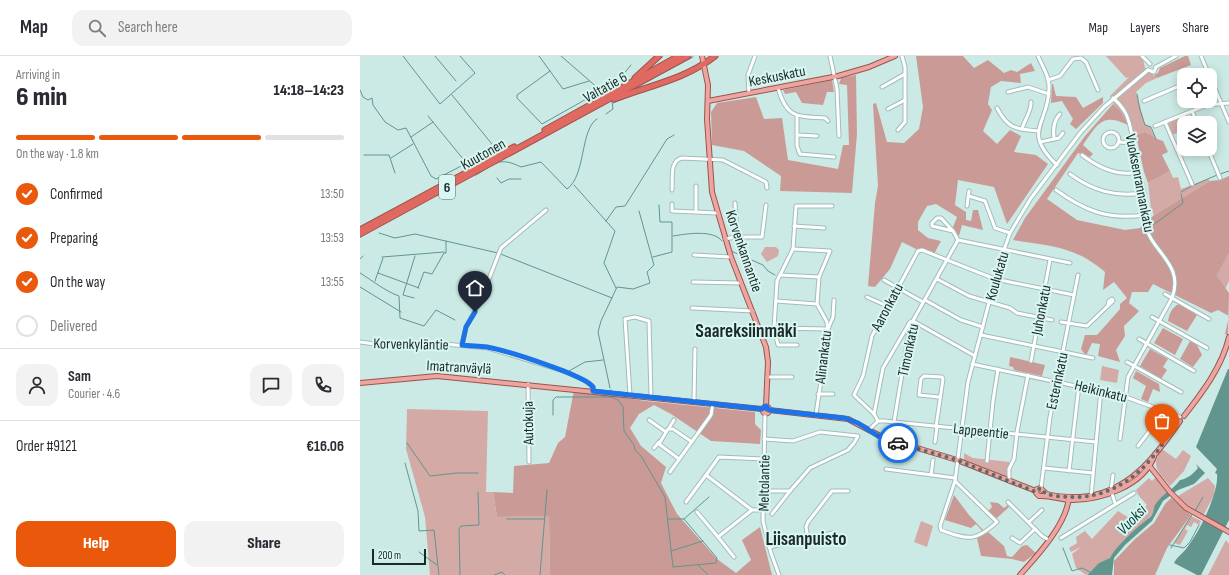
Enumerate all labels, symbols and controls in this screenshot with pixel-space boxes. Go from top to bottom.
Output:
search box [72,10,352,46]
text: Map [20,16,48,39]
icon: search [86,17,108,39]
text: Search here [118,18,178,37]
text: Map [1088,19,1108,36]
text: Layers [1130,19,1160,36]
text: Share [1182,19,1209,36]
street label: Keskuskatu [747,62,807,91]
text: Arriving in [16,67,60,83]
street label: Valtatie 6 [580,68,631,107]
map controls [1177,68,1217,156]
button: locate [1177,68,1217,108]
text: 14:18–14:23 [273,81,344,100]
text: 6 min [16,82,67,113]
button: layers [1177,116,1217,156]
street label: Vuoksenrannankatu [1121,132,1158,234]
street label: Kuutonen [457,134,509,175]
text: On the way · 1.8 km [16,146,99,162]
road number: 6 [439,175,455,199]
icon: check [16,183,38,205]
text: Confirmed [50,185,103,204]
text: 13:50 [321,186,344,202]
street label: Korvenkannantie [721,208,766,295]
icon: check [16,227,38,249]
text: Preparing [50,229,98,248]
text: 13:53 [321,230,344,246]
street label: Koulukatu [981,249,1014,303]
icon: check [16,271,38,293]
pin [458,271,492,312]
text: On the way [50,273,105,292]
text: 13:55 [321,274,344,290]
icon: home [464,277,486,299]
street label: Aaronkatu [866,280,908,335]
street label: Juhonkatu [1027,283,1056,338]
text: Delivered [50,317,97,336]
district label: Saareksiinmäki [695,320,797,343]
street label: Timonkatu [894,322,923,378]
street label: Alinankatu [811,329,836,386]
street label: Korvenkyläntie [373,334,449,355]
street label: Esterinkatu [1042,351,1073,411]
street label: Imatranväylä [426,356,492,379]
button: person [16,364,58,406]
button: chat [250,364,292,406]
button: phone [302,364,344,406]
text: Sam [68,367,91,386]
street label: Heikinkatu [1073,376,1129,407]
text: Courier · 4.6 [68,386,120,402]
street label: Autokuja [519,401,538,446]
pin [1145,404,1179,445]
icon: bag [1151,410,1173,432]
street label: Lappeentie [952,419,1010,444]
courier [878,423,918,463]
icon: car [887,432,909,454]
text: Order #9121 [16,437,77,456]
text: €16.06 [306,437,344,456]
street label: Meltolantie [755,454,774,512]
water label: Vuoksi [1113,500,1152,539]
button: Help [16,521,176,567]
button: Share [184,521,344,567]
district label: Liisanpuisto [766,528,846,551]
scale bar [372,547,426,566]
text: 200 m [378,549,401,562]

